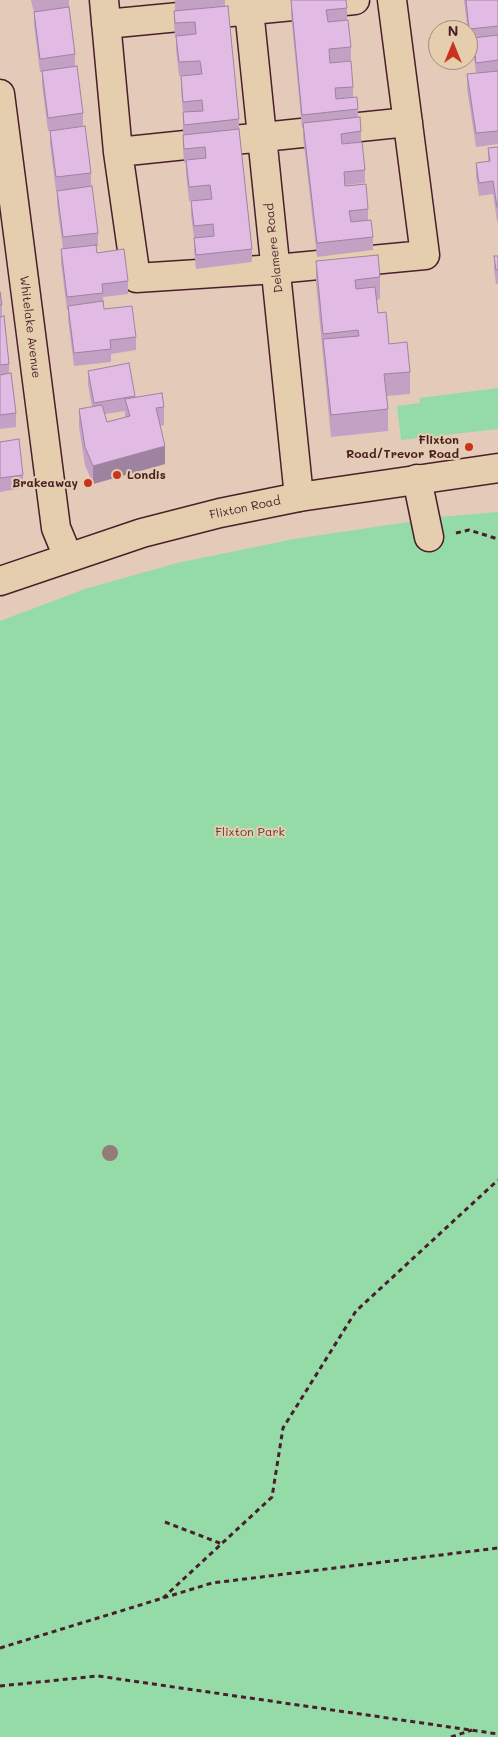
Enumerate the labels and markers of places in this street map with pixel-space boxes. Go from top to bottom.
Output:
place label: Flixton Road/Trevor Road [346,433,459,461]
marker: Flixton Road/Trevor Road [463,441,475,453]
place label: Londis [127,468,166,482]
marker: Londis [111,469,123,481]
place label: Brakeaway [12,476,78,490]
marker: Brakeaway [82,477,94,489]

